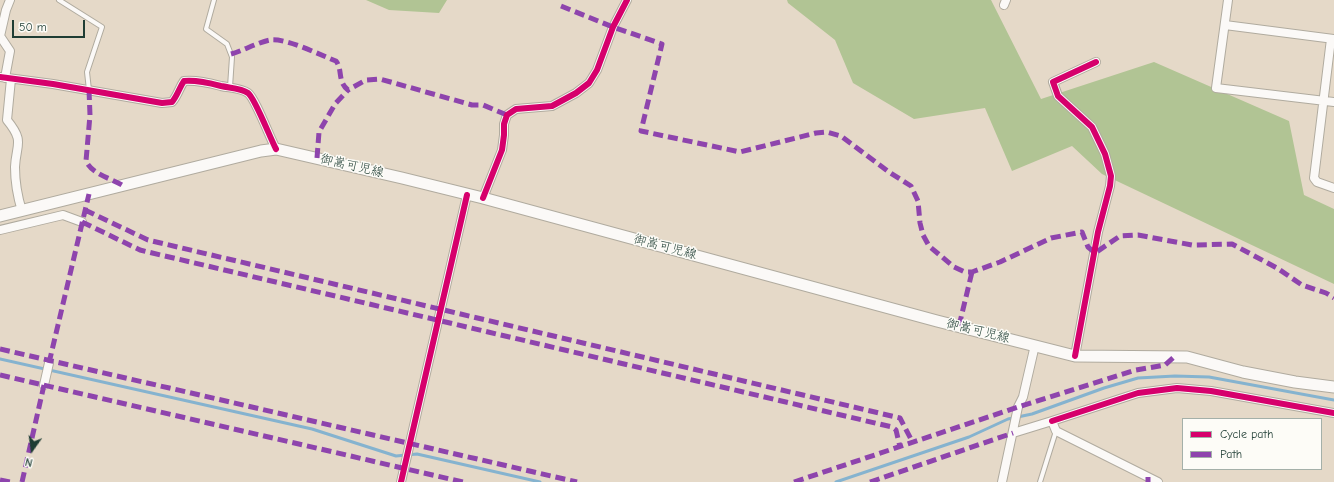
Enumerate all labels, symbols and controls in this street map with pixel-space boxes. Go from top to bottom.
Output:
scale bar [14,12,87,38]
text: 50 m [19,20,47,34]
street label: 御嵩可児線 [319,151,385,181]
street label: 御嵩可児線 [632,231,698,263]
street label: 御嵩可児線 [945,316,1011,346]
legend [1182,418,1322,470]
text: Cycle path [1220,427,1273,441]
north arrow [12,430,52,470]
text: Path [1220,447,1242,461]
text: N [24,455,34,469]

